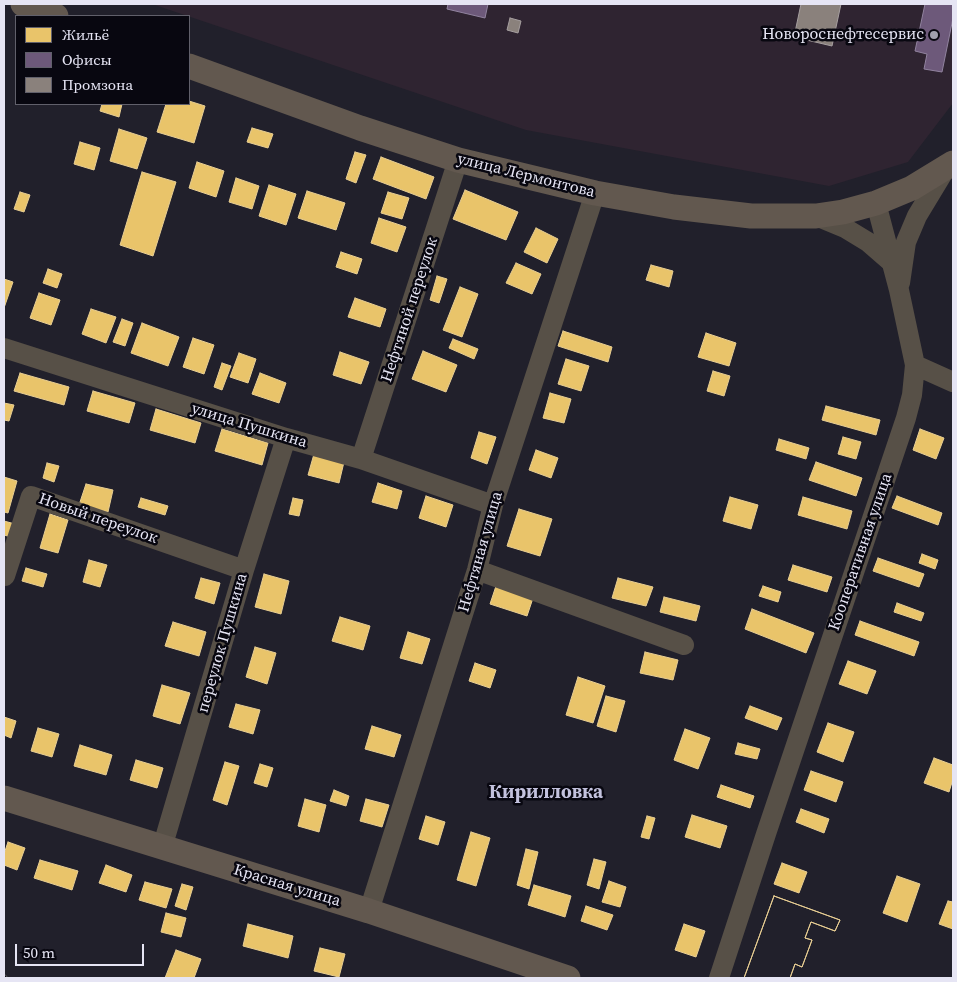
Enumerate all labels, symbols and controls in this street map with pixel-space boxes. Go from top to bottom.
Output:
legend [15,15,190,105]
text: Жильё [62,24,109,45]
place label: Новороснефтесервис [762,25,924,45]
marker: Новороснефтесервис [928,29,940,41]
text: Офисы [62,49,112,70]
text: Промзона [62,74,133,95]
street label: улица Лермонтова [455,150,597,202]
street label: Нефтяной переулок [378,235,442,385]
street label: улица Пушкина [189,399,309,453]
street label: Кооперативная улица [825,471,897,633]
street label: Новый переулок [36,490,160,548]
street label: Нефтяная улица [455,490,507,614]
street label: переулок Пушкина [194,571,252,715]
district label: Кирилловка [489,782,603,804]
street label: Красная улица [231,861,343,911]
scale bar [18,934,146,966]
text: 50 m [23,942,55,963]

